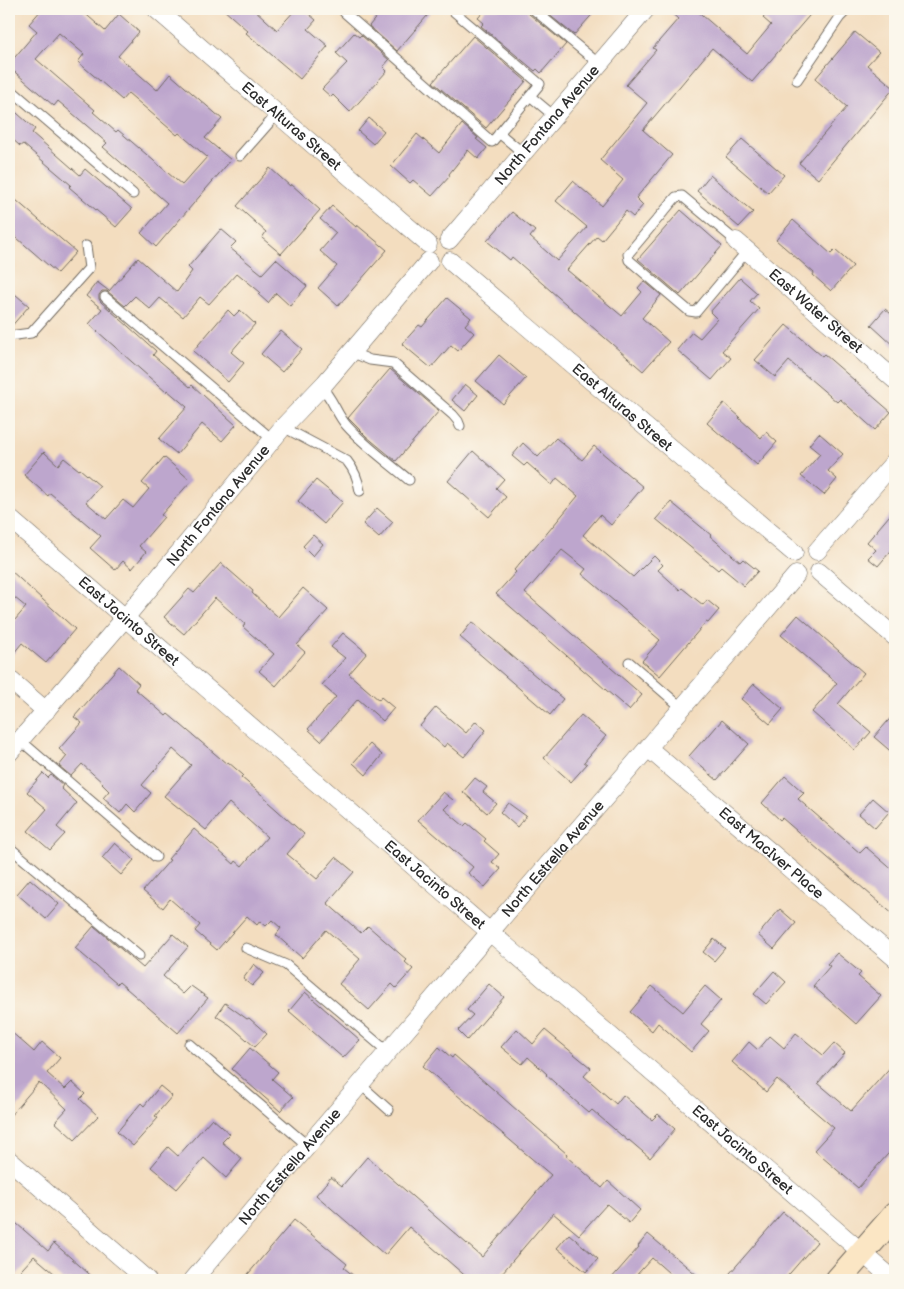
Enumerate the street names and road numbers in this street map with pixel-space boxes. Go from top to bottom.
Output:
street label: North Fontana Avenue [490,61,604,189]
street label: East Alturas Street [238,78,346,175]
street label: East Water Street [765,265,867,357]
street label: East Alturas Street [568,359,677,456]
street label: North Fontana Avenue [162,441,274,570]
street label: East Jacinto Street [74,572,183,670]
street label: North Estrella Avenue [497,796,608,921]
street label: East MacIver Place [715,803,828,903]
street label: East Jacinto Street [380,836,490,934]
street label: East Jacinto Street [688,1101,797,1199]
street label: North Estrella Avenue [234,1104,345,1229]

